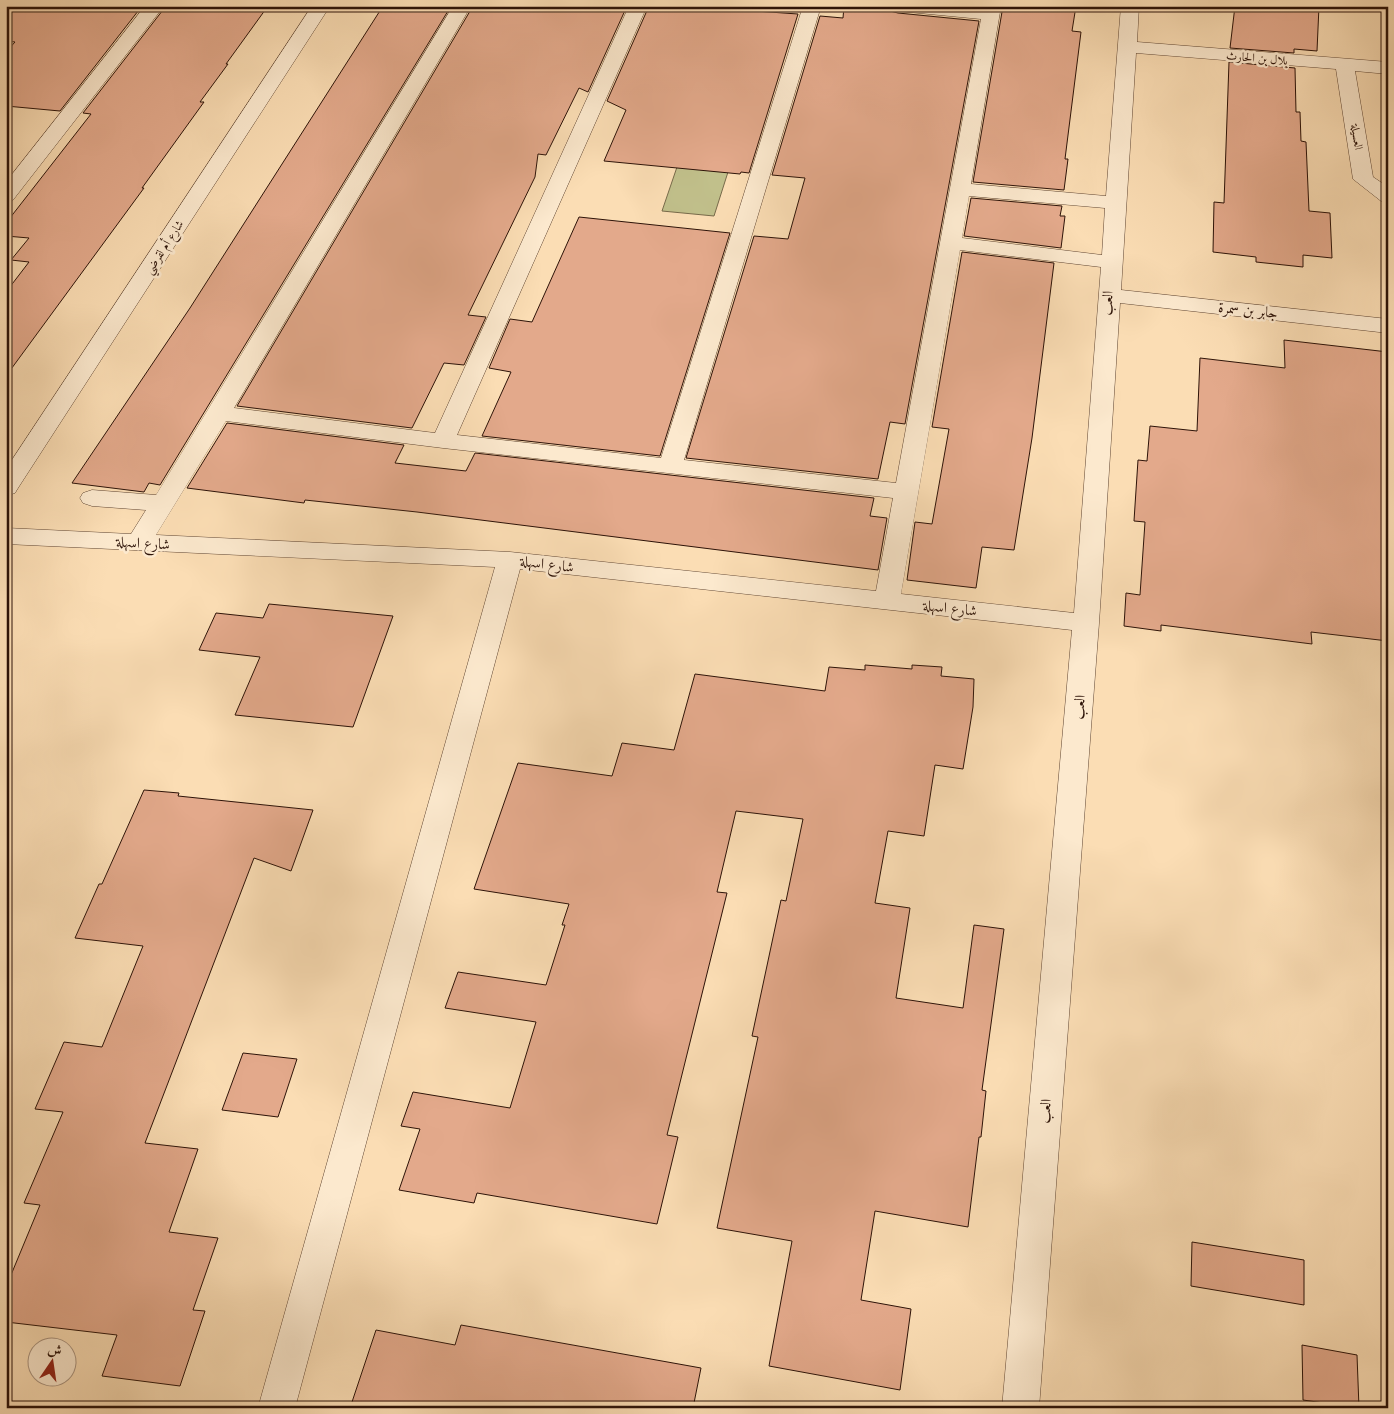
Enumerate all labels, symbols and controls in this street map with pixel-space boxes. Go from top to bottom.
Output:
street label: بلال بن الحارث [1226,47,1289,68]
street label: العسيلة [1348,122,1367,151]
street label: شارع أم لقرضي [141,217,190,279]
street label: العب [1096,290,1118,316]
street label: جابر بن سمرة [1217,297,1279,323]
street label: شارع اسهلة [114,532,171,557]
street label: شارع اسهلة [518,551,575,580]
street label: شارع اسهلة [921,595,978,624]
street label: العب [1068,694,1090,720]
street label: العب [1034,1098,1056,1124]
north arrow [28,1336,78,1386]
text: ش [46,1339,64,1360]

